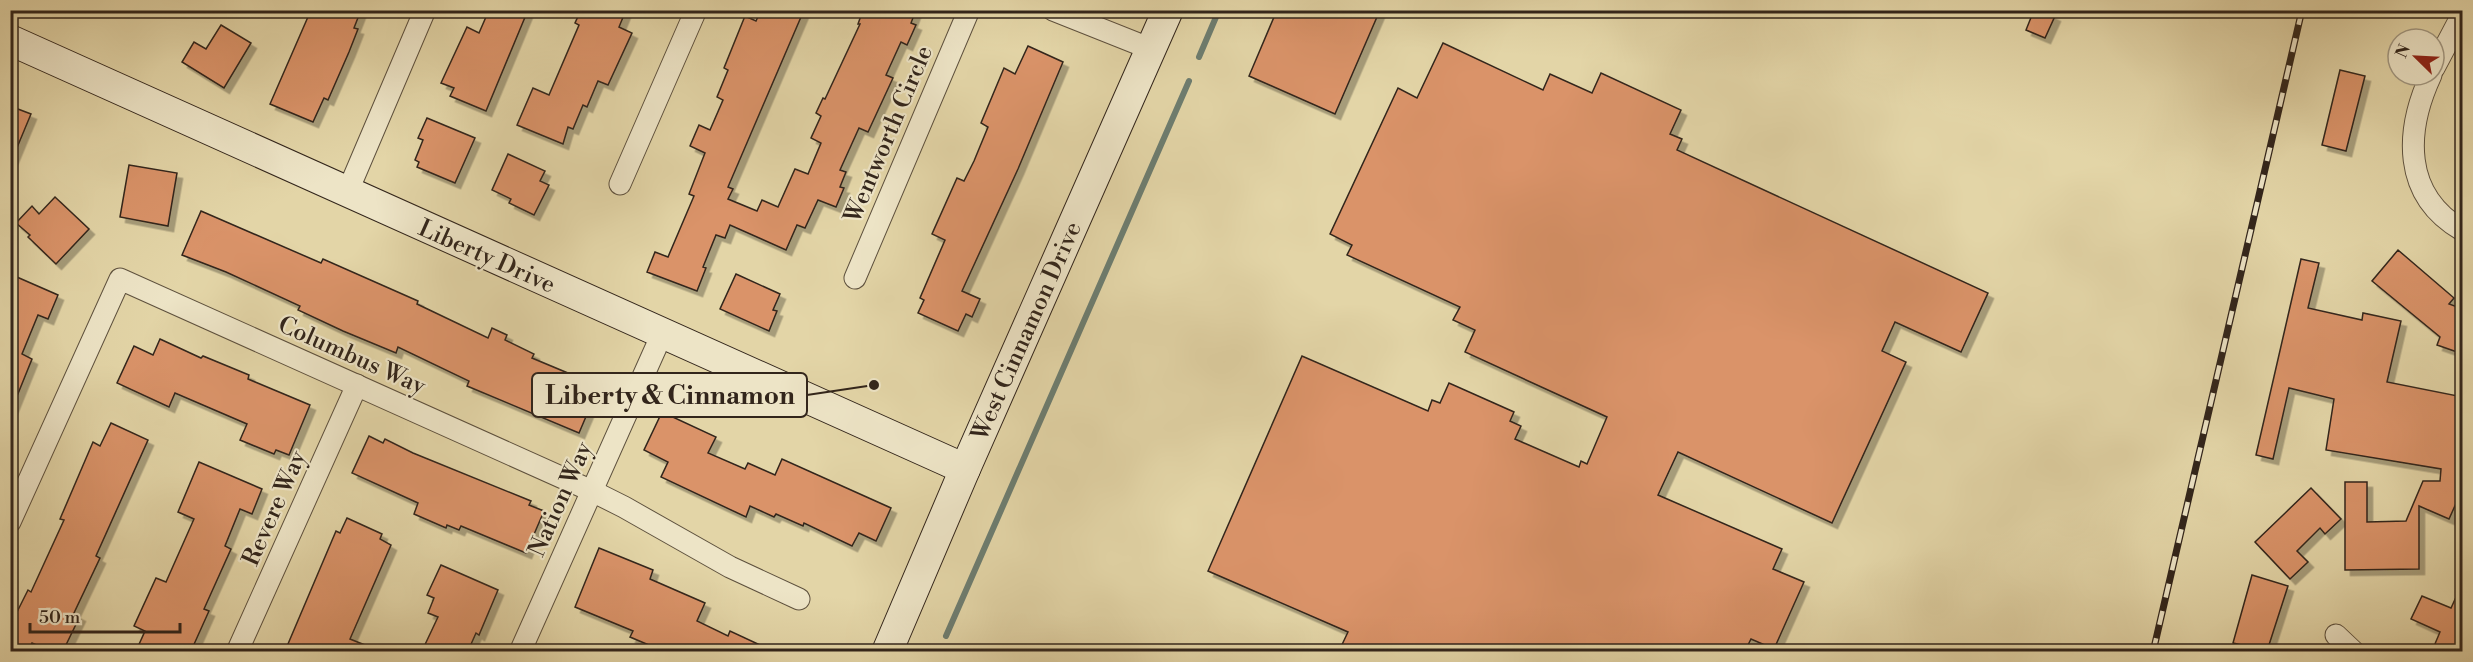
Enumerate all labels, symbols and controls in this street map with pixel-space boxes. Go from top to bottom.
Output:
north arrow [2386,27,2446,87]
street label: Wentworth Circle [838,41,940,228]
text: N [2392,41,2415,61]
street label: Liberty Drive [413,213,560,300]
street label: West Cinnamon Drive [965,217,1089,446]
street label: Columbus Way [273,310,430,402]
callout: Liberty & Cinnamon [532,373,807,417]
text: Liberty & Cinnamon [545,380,795,412]
street label: Nation Way [522,437,600,562]
street label: Revere Way [236,446,314,571]
scale bar [30,596,180,634]
text: 50 m [39,606,81,629]

